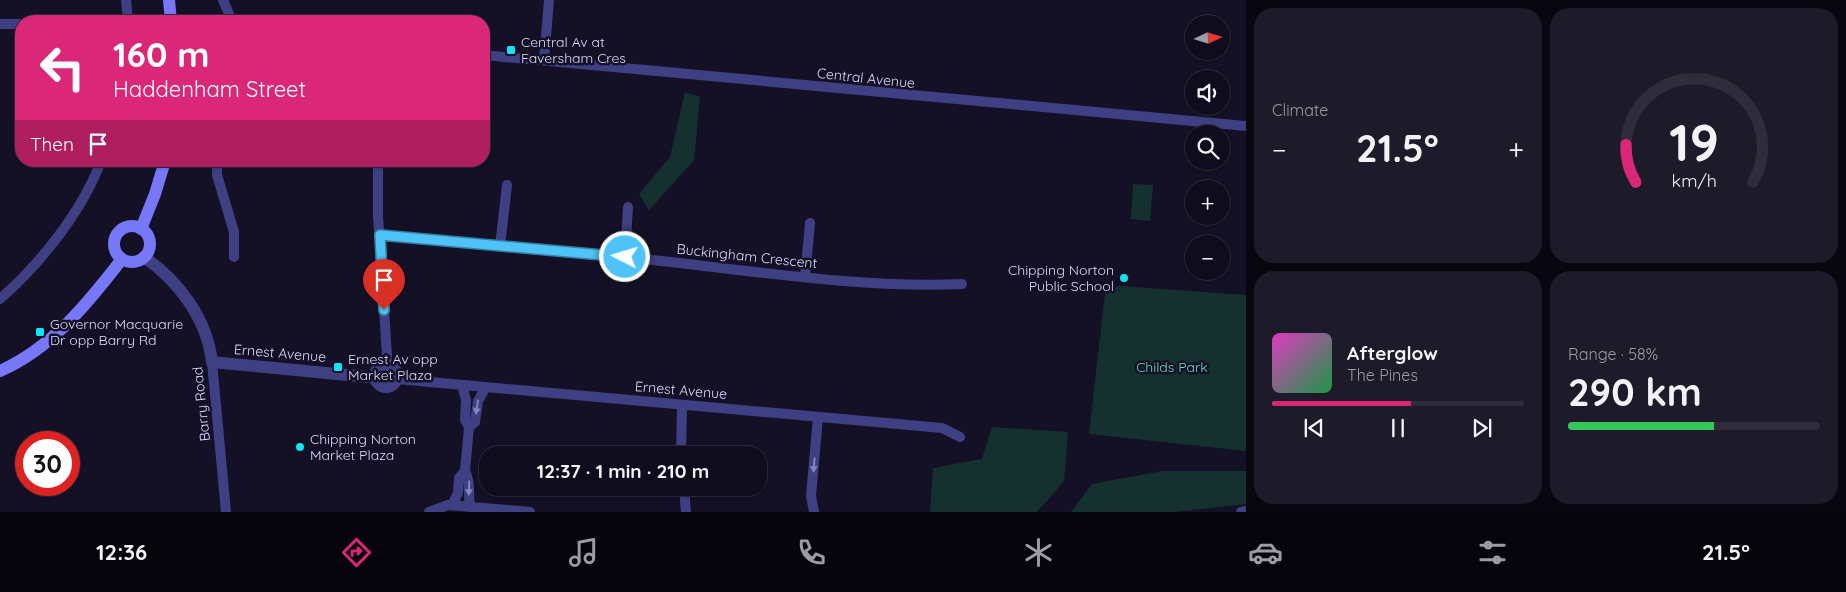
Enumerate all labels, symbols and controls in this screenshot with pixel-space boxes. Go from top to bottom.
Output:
north arrow [1185,15,1230,60]
map controls [1185,15,1230,280]
text: 160 m [113,32,210,76]
place label: Central Av at Faversham Cres [521,33,626,67]
icon: left [30,35,95,100]
marker: Central Av at Faversham Cres [505,44,517,56]
street label: Central Avenue [816,64,916,92]
button: sound [1185,70,1230,115]
text: Haddenham Street [113,75,306,103]
text: Climate [1272,100,1328,120]
text: 19 [1669,109,1719,174]
text: 21.5° [1356,124,1439,172]
button: search [1185,125,1230,170]
icon: arrive [84,130,112,158]
text: Then [30,132,74,156]
text: − [1272,132,1287,167]
text: + [1508,132,1524,167]
text: km/h [1671,169,1717,191]
button: + [1185,180,1230,225]
position arrow [598,230,650,282]
button: − [1185,235,1230,280]
street label: Buckingham Crescent [676,240,818,272]
pin [363,259,405,310]
place label: Chipping Norton Public School [1008,261,1114,295]
icon: arrive [370,266,398,294]
marker: Chipping Norton Public School [1118,272,1130,284]
place label: Governor Macquarie Dr opp Barry Rd [50,315,183,349]
marker: Governor Macquarie Dr opp Barry Rd [34,326,46,338]
street label: Ernest Avenue [233,340,327,366]
text: Afterglow [1347,341,1438,365]
text: Range · 58% [1568,344,1658,364]
place label: Ernest Av opp Market Plaza [348,350,438,384]
park label: Childs Park [1136,358,1208,376]
marker: Ernest Av opp Market Plaza [332,361,344,373]
text: The Pines [1347,365,1418,385]
street label: Barry Road [188,366,214,442]
text: 290 km [1568,368,1702,416]
street label: Ernest Avenue [634,377,728,403]
one-way arrow [473,400,481,416]
icon: previous [1300,414,1328,442]
icon: pause [1384,414,1412,442]
icon: next [1468,414,1496,442]
place label: Chipping Norton Market Plaza [310,430,416,464]
speed limit sign: 30 [15,431,80,496]
marker: Chipping Norton Market Plaza [294,441,306,453]
one-way arrow [809,457,817,473]
text: 12:37 · 1 min · 210 m [537,459,709,483]
one-way arrow [465,481,473,497]
icon: directions [339,535,374,570]
icon: music [566,535,601,570]
icon: phone [794,535,829,570]
icon: climate [1021,535,1056,570]
icon: car [1248,535,1283,570]
icon: filters [1475,535,1510,570]
text: 12:36 [96,538,147,566]
text: 21.5° [1702,538,1750,566]

